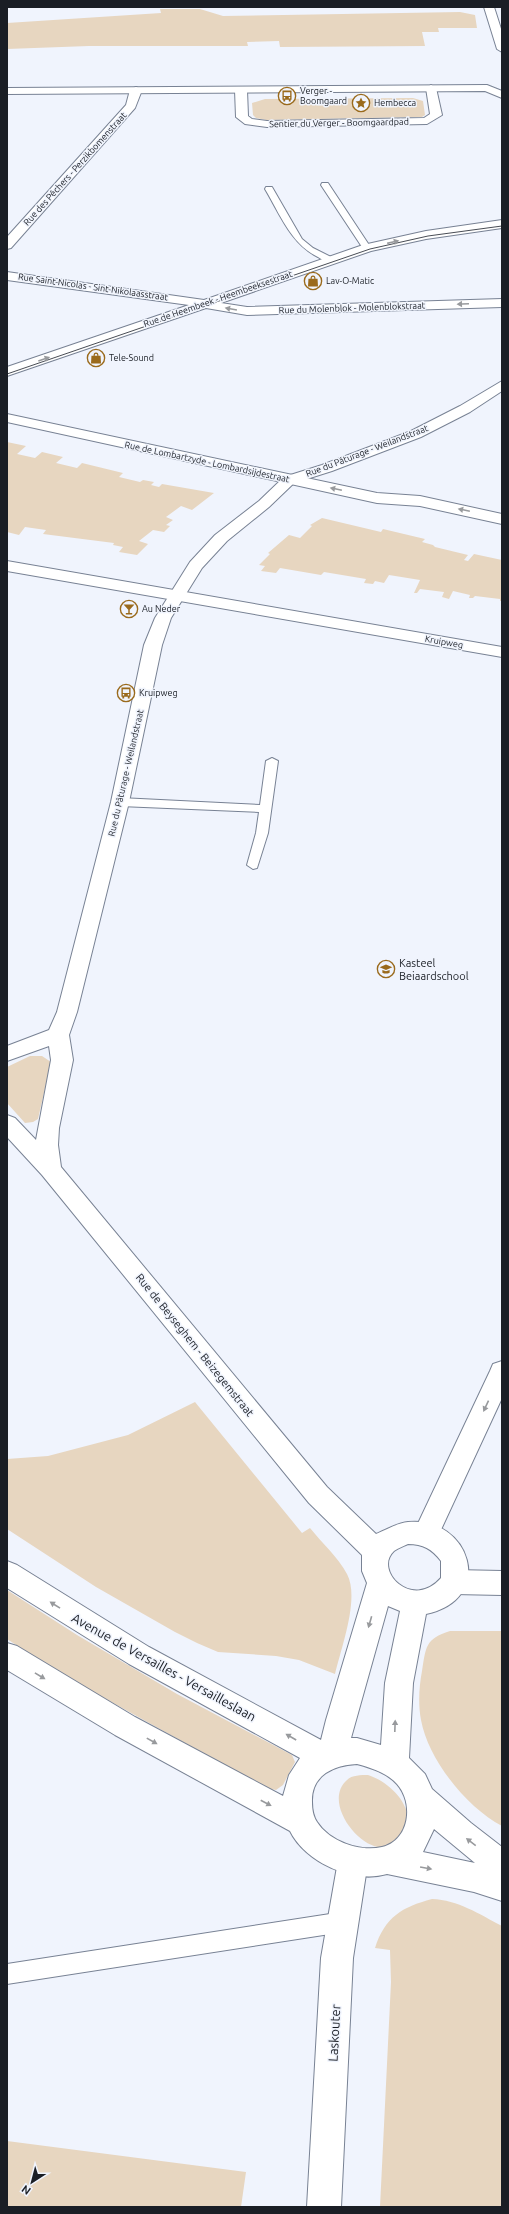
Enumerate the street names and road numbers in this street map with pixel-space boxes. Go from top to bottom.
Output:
street label: Rue des Pêchers - Perzikbomenstraat [21,110,129,228]
street label: Sentier du Verger - Boomgaardpad [269,117,409,129]
street label: Rue de Heembeek - Heembeeksestraat [142,269,294,329]
street label: Rue Saint-Nicolas - Sint-Nikolaasstraat [17,272,169,303]
street label: Rue du Molenblok - Molenblokstraat [279,300,426,316]
street label: Rue du Pâturage - Weilandstraat [304,423,430,479]
street label: Rue de Lombartzyde - Lombardsijdestraat [124,440,291,484]
street label: Kruipweg [424,634,464,650]
street label: Rue du Pâturage - Weilandstraat [106,708,146,838]
street label: Rue de Beyseghem - Beizegemstraat [134,1271,257,1419]
street label: Avenue de Versailles - Versailleslaan [69,1610,259,1724]
street label: Laskouter [326,2004,342,2062]

